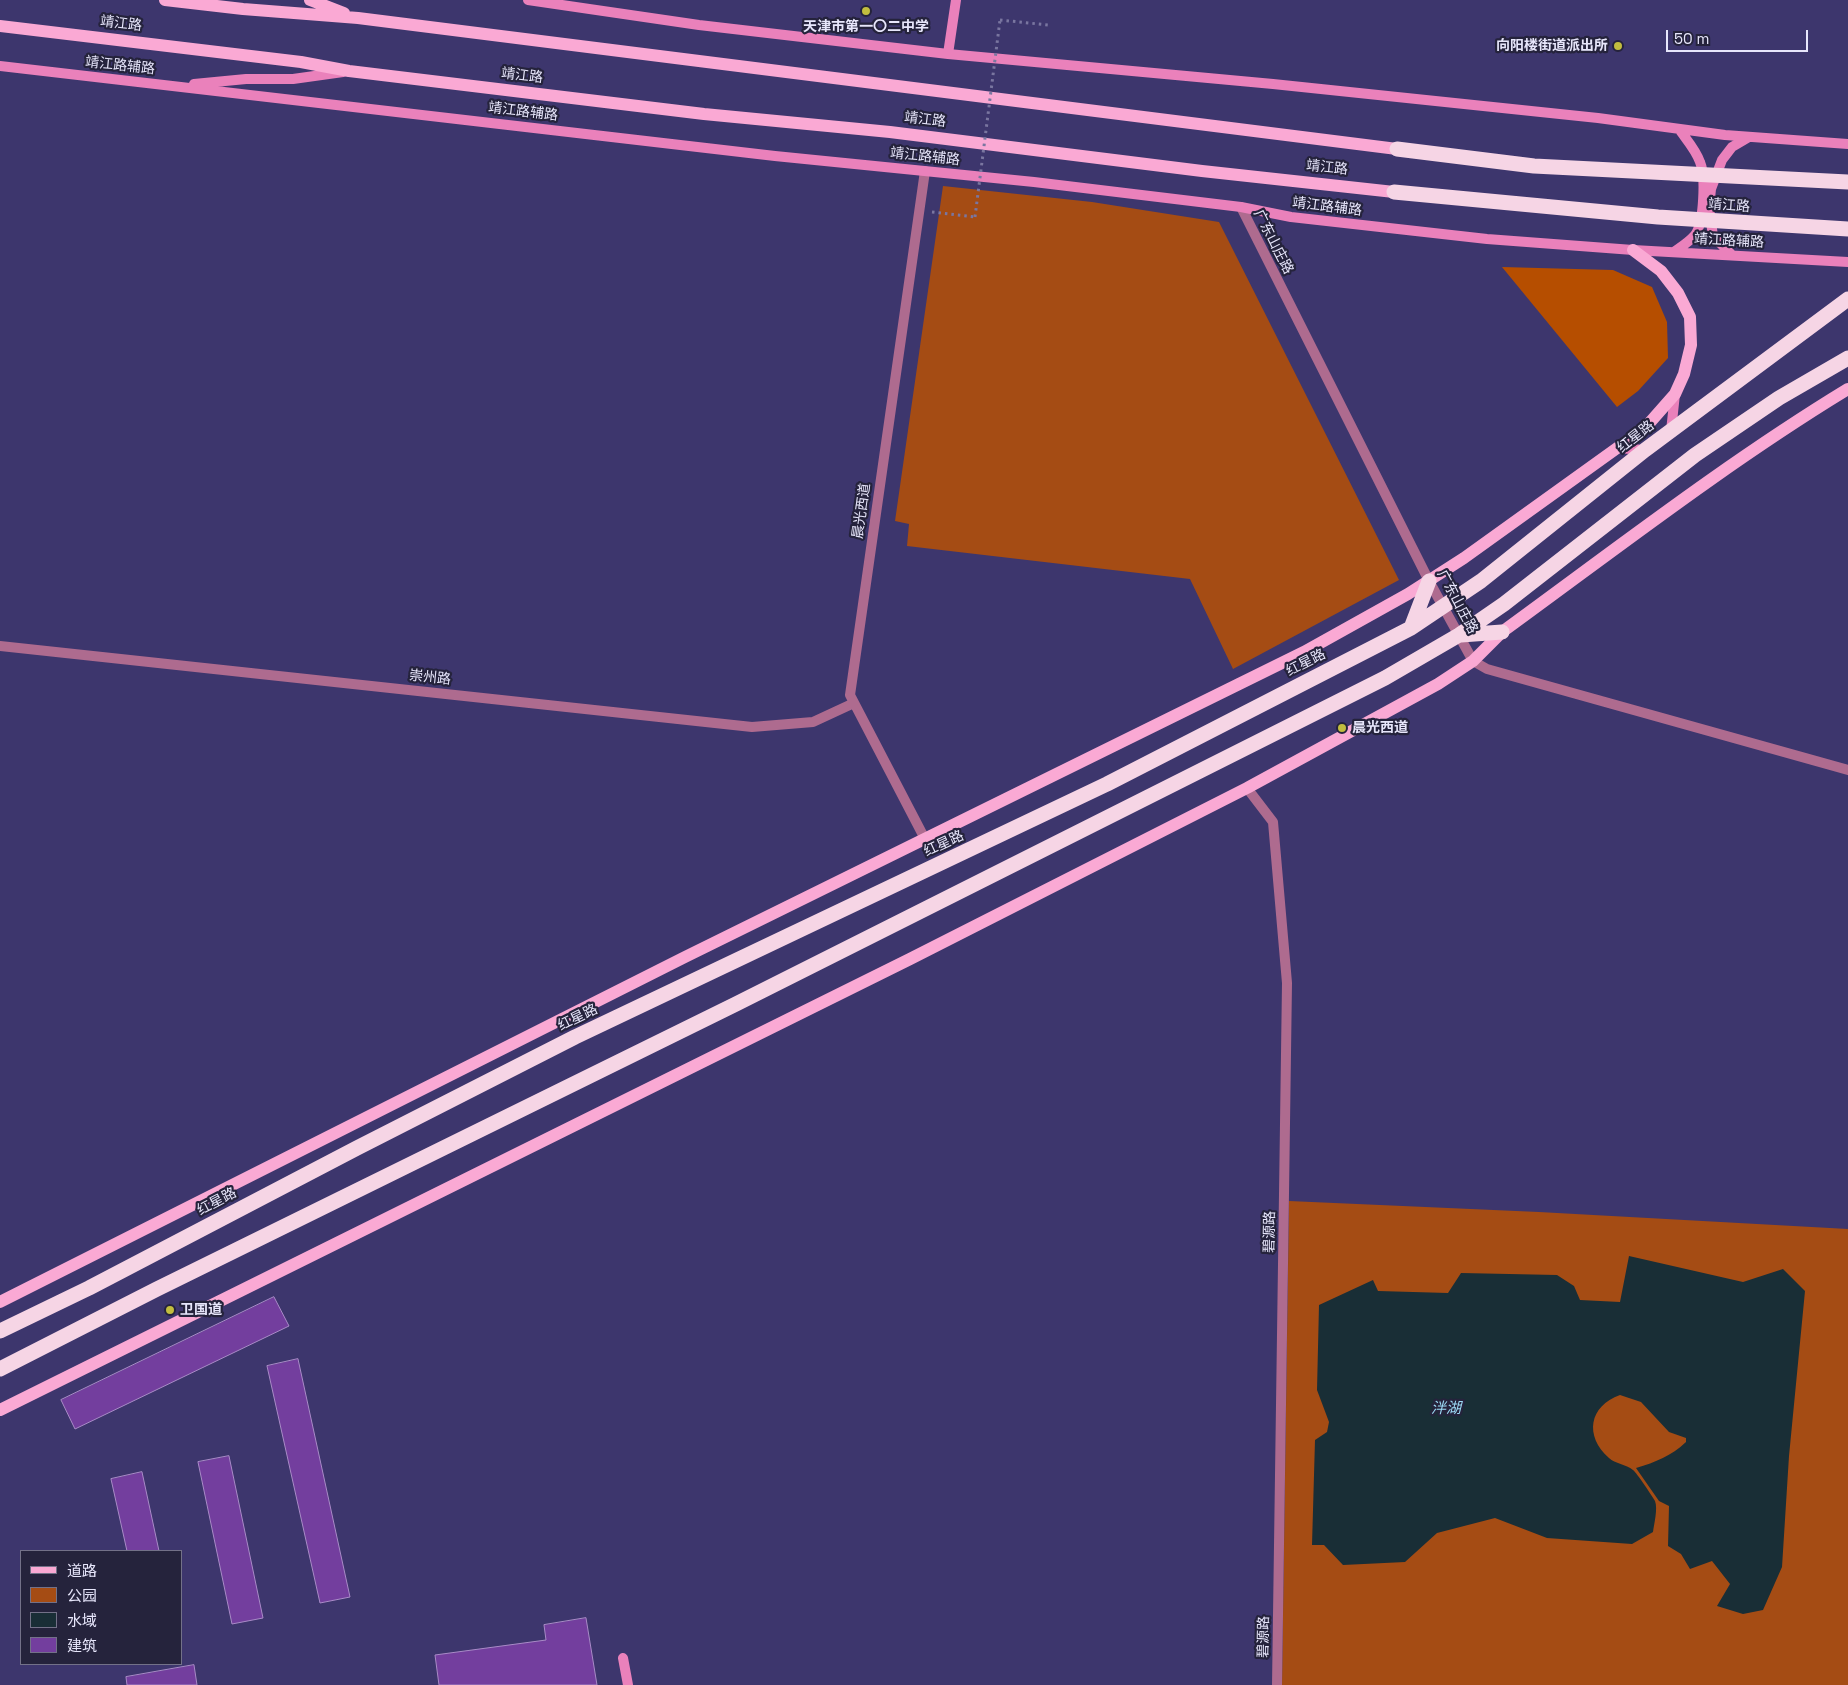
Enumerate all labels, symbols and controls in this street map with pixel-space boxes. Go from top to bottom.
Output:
marker: 天津市第一〇二中学 [860,5,872,17]
street label: 靖江路 [99,13,143,35]
place label: 天津市第一〇二中学 [803,19,929,35]
scale bar [1668,20,1810,52]
text: 50 m [1674,29,1709,48]
place label: 向阳楼街道派出所 [1496,38,1608,54]
marker: 向阳楼街道派出所 [1612,40,1624,52]
street label: 靖江路辅路 [84,54,156,78]
street label: 靖江路 [500,65,544,87]
street label: 靖江路辅路 [487,99,559,125]
street label: 靖江路 [903,109,947,131]
street label: 靖江路辅路 [889,145,961,169]
street label: 靖江路 [1305,157,1349,179]
street label: 靖江路辅路 [1291,194,1363,220]
street label: 靖江路 [1707,196,1751,216]
street label: 广东山庄路 [1250,207,1296,277]
street label: 靖江路辅路 [1694,231,1764,251]
street label: 红星路 [1614,417,1658,457]
street label: 晨光西道 [850,482,874,540]
street label: 广东山庄路 [1433,567,1481,637]
street label: 红星路 [1283,646,1329,680]
street label: 崇州路 [408,667,452,689]
place label: 晨光西道 [1352,720,1408,736]
marker: 晨光西道 [1336,722,1348,734]
street label: 红星路 [921,828,967,860]
street label: 红星路 [555,1001,601,1035]
street label: 红星路 [195,1185,239,1219]
street label: 碧源路 [1261,1211,1279,1253]
place label: 卫国道 [180,1302,222,1318]
marker: 卫国道 [164,1304,176,1316]
water label: 泮湖 [1431,1400,1461,1418]
legend [20,1550,182,1665]
text: 道路 [67,1561,97,1580]
text: 公园 [67,1586,97,1605]
text: 水域 [67,1611,97,1630]
street label: 碧源路 [1255,1616,1273,1658]
text: 建筑 [67,1636,97,1655]

